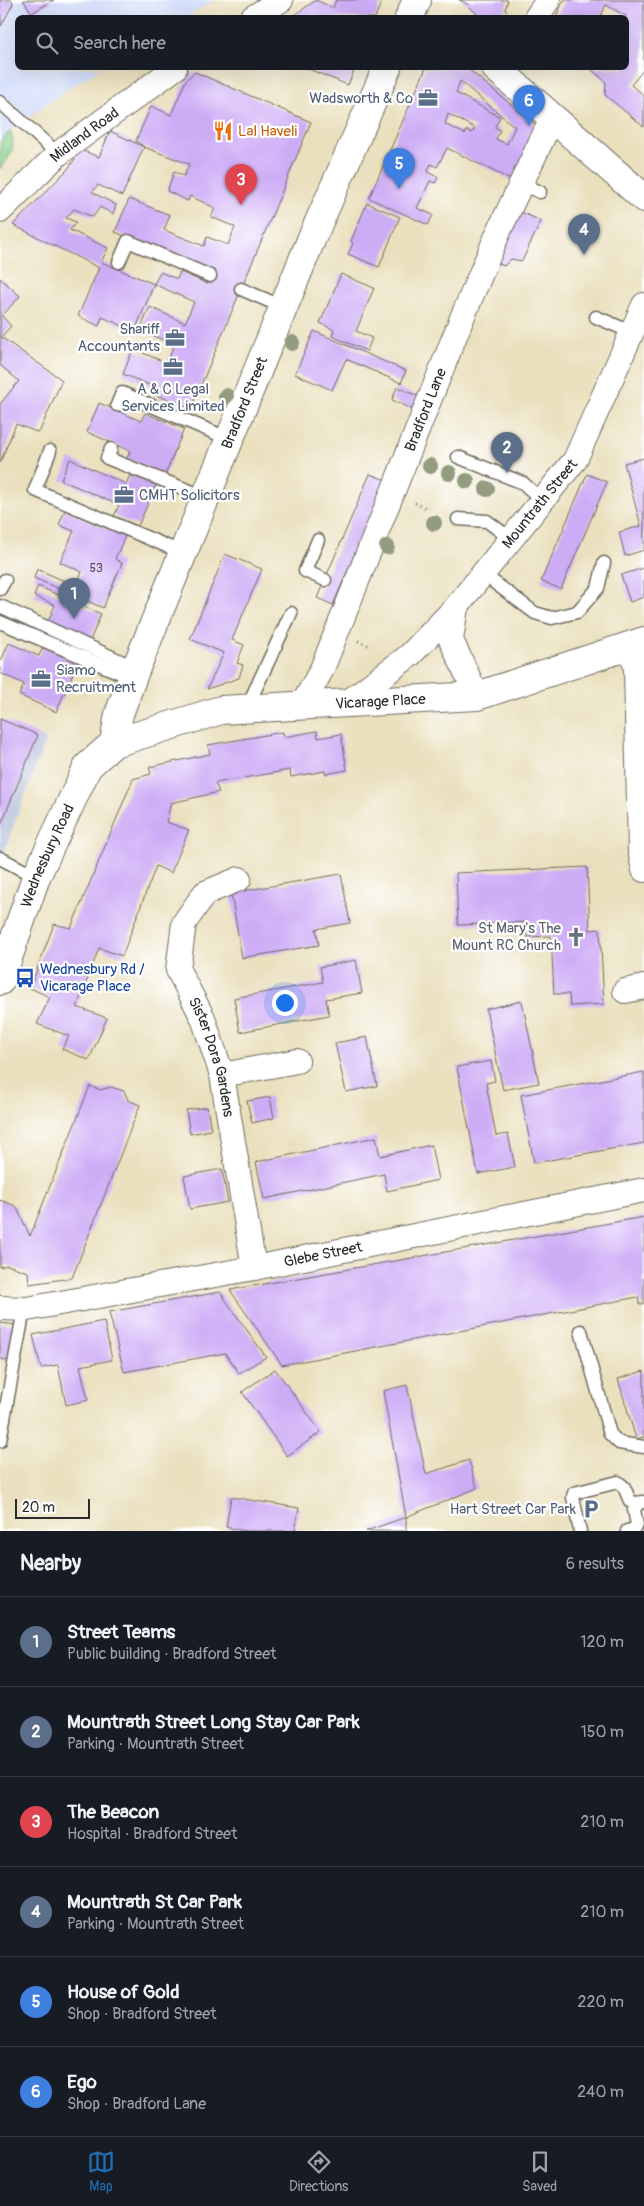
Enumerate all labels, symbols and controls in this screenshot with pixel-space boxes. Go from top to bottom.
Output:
search box [15,15,629,70]
icon: search [33,29,61,57]
text: Search here [73,31,166,55]
pin: 6 [513,85,545,126]
office icon: Wadsworth & Co [417,87,439,109]
place label: Wadsworth & Co [309,89,413,108]
street label: Midland Road [46,103,123,167]
restaurant icon: Lal Haveli [212,120,234,142]
place label: Lal Haveli [238,122,297,141]
pin: 5 [383,148,415,189]
pin: 3 [225,164,257,205]
pin: 4 [568,214,600,255]
place label: Shariff Accountants [77,320,160,356]
office icon: Shariff Accountants [164,327,186,349]
street label: Bradford Street [218,353,273,452]
office icon: A & C Legal Services Limited [162,356,184,378]
street label: Bradford Lane [401,365,451,454]
place label: A & C Legal Services Limited [121,380,225,416]
pin: 2 [491,432,523,473]
street label: Mountrath Street [498,455,583,553]
office icon: CMHT Solicitors [113,484,135,506]
place label: CMHT Solicitors [139,486,240,505]
house number: 53 [89,561,103,576]
pin: 1 [58,578,90,619]
place label: Siamo Recruitment [56,661,137,697]
office icon: Siamo Recruitment [30,668,52,690]
street label: Vicarage Place [335,690,427,714]
street label: Wednesbury Road [17,801,79,910]
place label: St Mary's The Mount RC Church [452,919,562,955]
church icon: St Mary's The Mount RC Church [565,926,587,948]
place label: Wednesbury Rd / Vicarage Place [40,960,145,996]
bus stop icon: Wednesbury Rd / Vicarage Place [14,967,36,989]
your location [272,990,298,1016]
street label: Sister Dora Gardens [184,994,238,1119]
street label: Glebe Street [282,1237,365,1272]
scale bar [15,1496,90,1519]
parking icon: Hart Street Car Park [580,1498,602,1520]
text: 20 m [22,1499,55,1516]
place label: Hart Street Car Park [450,1500,577,1519]
text: Nearby [20,1550,81,1577]
text: 6 results [566,1554,624,1574]
text: Street Teams [67,1620,175,1644]
text: 1 [33,1632,39,1652]
text: 120 m [580,1632,624,1652]
text: Public building · Bradford Street [67,1644,277,1664]
text: Mountrath Street Long Stay Car Park [67,1710,360,1734]
text: 2 [32,1722,40,1742]
text: 150 m [580,1722,624,1742]
text: Parking · Mountrath Street [67,1734,244,1754]
text: The Beacon [67,1800,159,1824]
text: 3 [32,1812,40,1832]
text: 210 m [580,1812,624,1832]
text: Hospital · Bradford Street [67,1824,237,1844]
text: Mountrath St Car Park [67,1890,242,1914]
text: 4 [31,1902,41,1922]
text: 210 m [580,1902,624,1922]
text: Parking · Mountrath Street [67,1914,244,1934]
text: House of Gold [67,1980,179,2004]
text: 5 [32,1992,40,2012]
text: 220 m [578,1992,624,2012]
text: Shop · Bradford Street [67,2004,217,2024]
text: Ego [67,2070,97,2094]
text: 6 [31,2082,41,2102]
text: 240 m [577,2082,624,2102]
text: Shop · Bradford Lane [67,2094,206,2114]
tab: Map [87,2148,115,2195]
tab: Directions [289,2148,348,2195]
tab: Saved [522,2148,557,2195]

